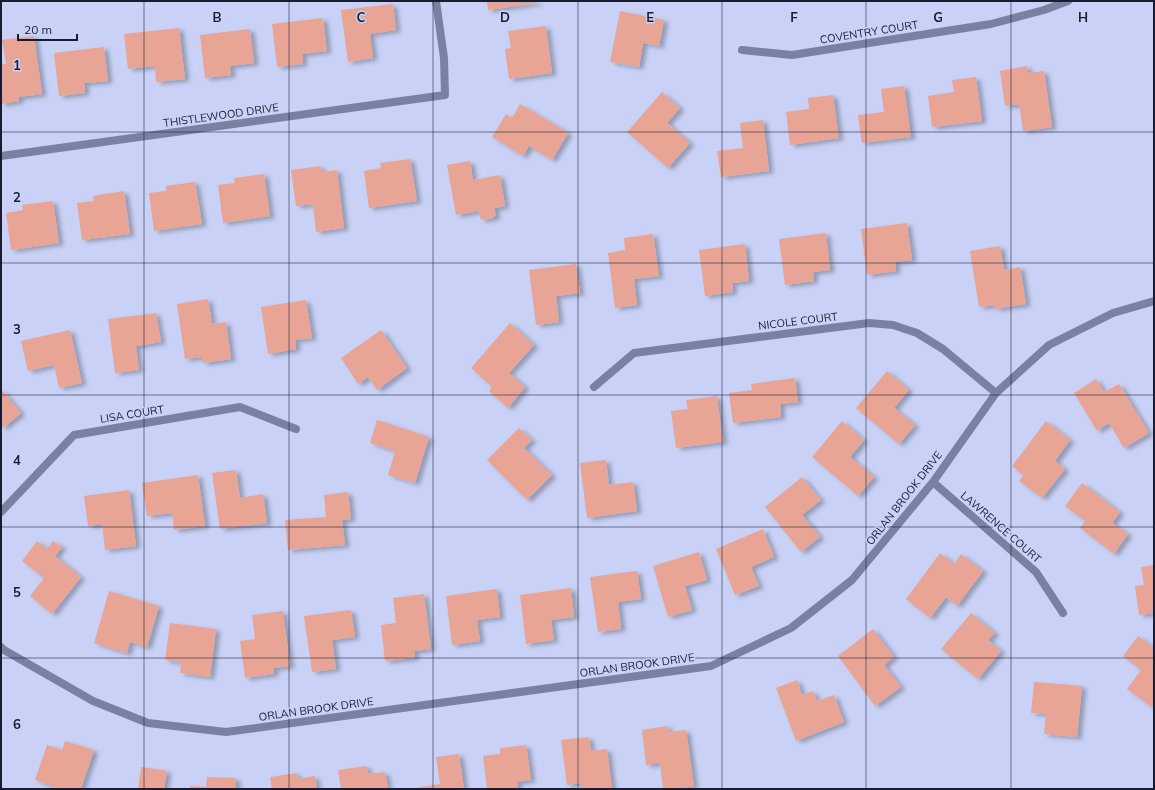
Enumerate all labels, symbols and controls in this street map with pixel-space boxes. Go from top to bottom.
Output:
text: B [213,9,222,25]
text: C [357,9,366,25]
text: D [500,9,510,25]
text: E [646,9,654,25]
text: F [790,9,798,25]
text: G [933,9,943,25]
text: H [1078,9,1088,25]
scale bar [18,16,77,42]
street label: COVENTRY COURT [819,17,920,47]
text: 20 m [24,22,52,37]
text: 1 [13,57,21,73]
street label: THISTLEWOOD DRIVE [162,100,280,130]
text: 2 [13,189,21,205]
street label: NICOLE COURT [757,309,839,333]
text: 3 [13,321,21,337]
street label: LISA COURT [99,402,165,426]
street label: ORLAN BROOK DRIVE [863,448,945,548]
text: 4 [13,452,21,468]
street label: LAWRENCE COURT [958,488,1045,566]
text: 5 [13,584,21,600]
street label: ORLAN BROOK DRIVE [579,650,695,680]
street label: ORLAN BROOK DRIVE [258,694,374,724]
text: 6 [13,716,21,732]

